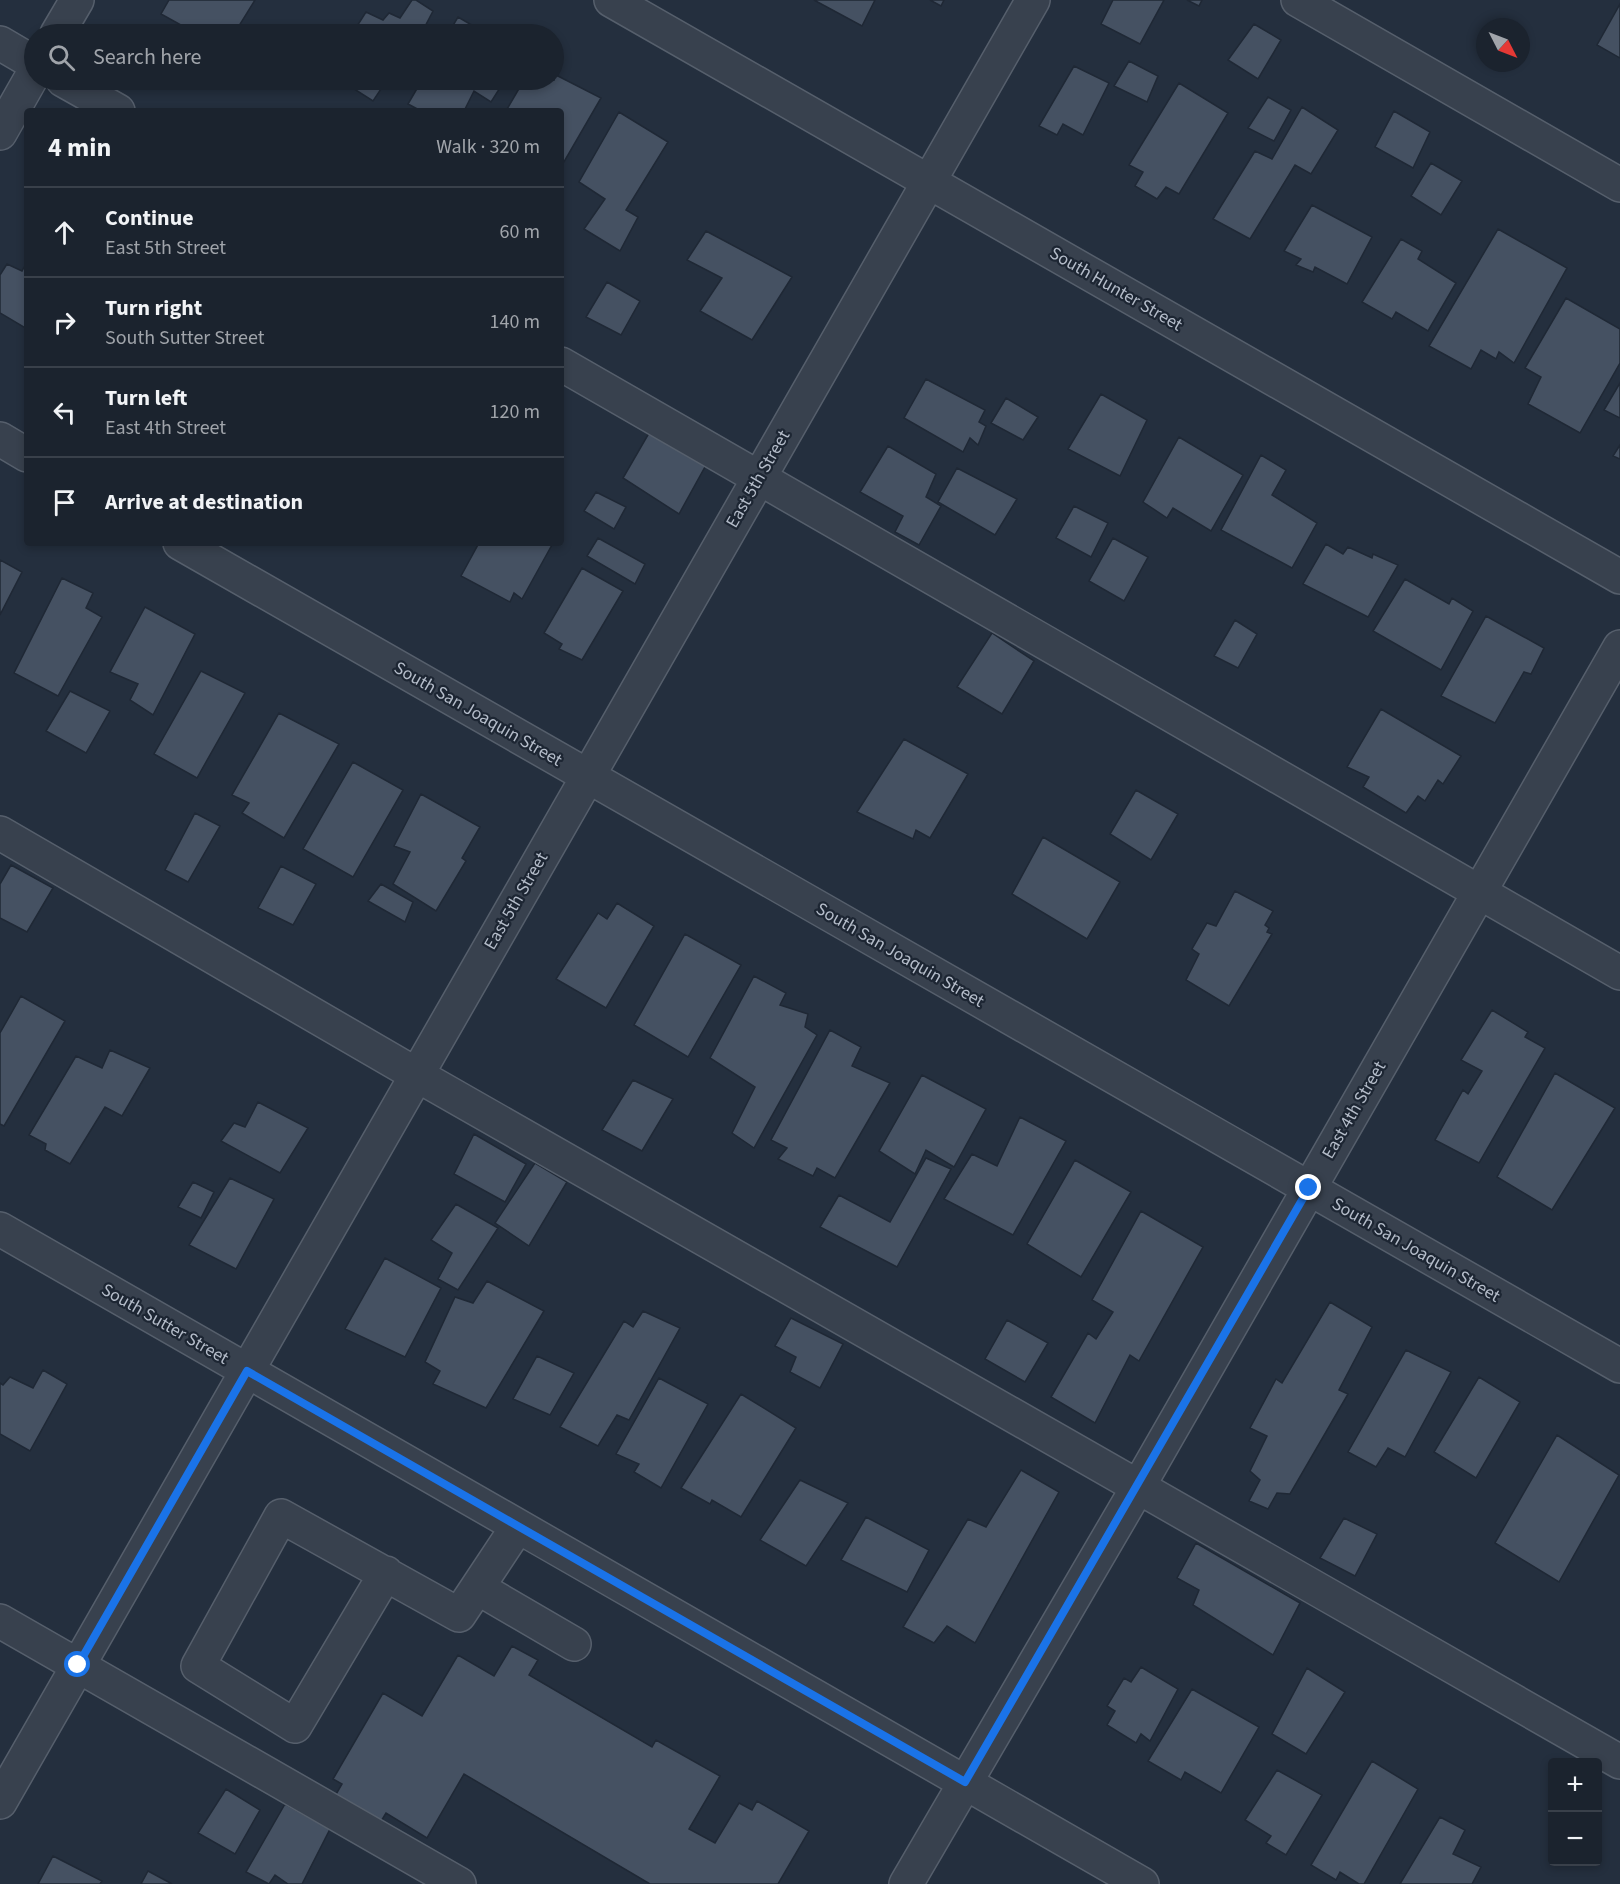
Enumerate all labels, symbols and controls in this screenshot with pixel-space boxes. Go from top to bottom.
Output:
north arrow [1476,18,1530,72]
search box [24,24,564,90]
icon: search [45,41,78,74]
text: Search here [93,41,201,73]
text: 4 min [48,129,111,166]
text: Walk · 320 m [436,133,540,161]
text: Continue [105,202,194,234]
icon: ahead [48,216,81,249]
text: 60 m [500,218,540,246]
text: East 5th Street [105,234,226,262]
street label: South Hunter Street [1045,241,1187,337]
text: Turn right [105,292,202,324]
icon: right [48,306,81,339]
text: 140 m [490,308,540,336]
text: South Sutter Street [105,324,264,352]
text: Turn left [105,382,187,414]
icon: left [48,396,81,429]
text: 120 m [490,398,540,426]
text: East 4th Street [105,414,226,442]
street label: East 5th Street [720,426,796,532]
icon: arrive [48,486,81,519]
text: Arrive at destination [105,486,303,518]
street label: South San Joaquin Street [389,655,567,773]
street label: East 5th Street [478,848,554,954]
street label: South San Joaquin Street [811,896,989,1014]
street label: East 4th Street [1316,1057,1392,1163]
route end [1295,1174,1321,1200]
street label: South San Joaquin Street [1327,1191,1505,1309]
street label: South Sutter Street [97,1277,233,1371]
route start [64,1651,90,1677]
map controls [1548,1758,1602,1866]
button: + [1548,1758,1602,1812]
button: − [1548,1812,1602,1866]

